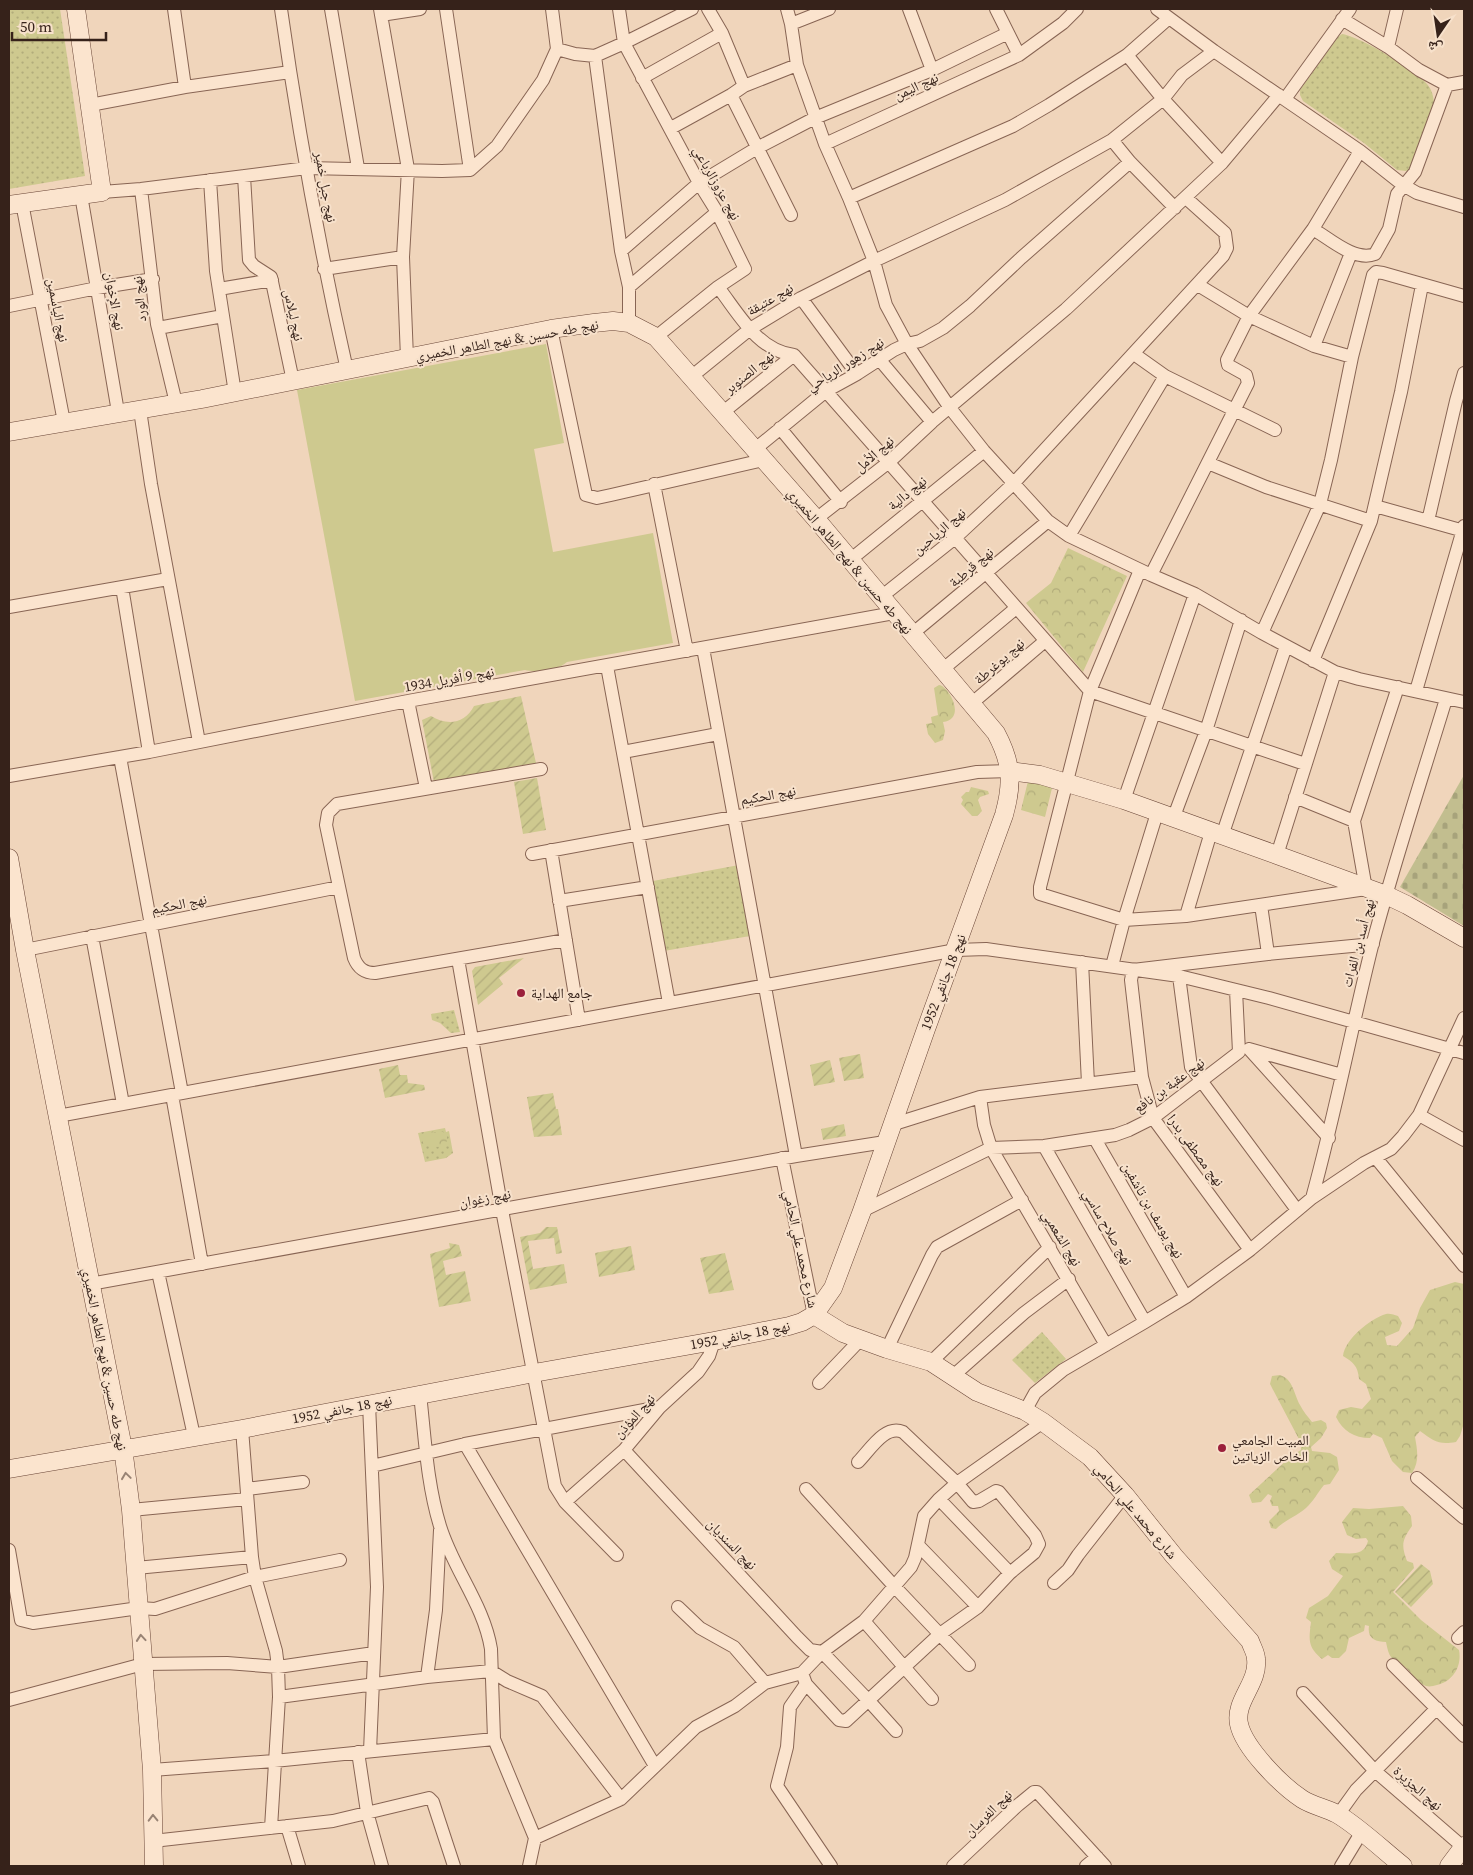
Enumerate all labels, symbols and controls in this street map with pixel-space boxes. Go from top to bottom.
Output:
scale bar [12,10,106,42]
north arrow [1413,10,1463,60]
text: 50 m [20,16,52,37]
text: ش [1425,36,1445,59]
street label: نهج اليمن [890,67,942,105]
street label: نهج عزوزالرباعي [687,142,746,225]
street label: نهج جبل خمير [310,149,342,224]
street label: نهج الإخوان [100,270,130,332]
street label: نهج الورد [127,275,151,323]
street label: نهج الياسمين [42,276,74,344]
street label: نهج عتيقة [743,278,797,320]
street label: نهج ليلاس [279,287,309,343]
street label: نهج طه حسين & نهج الطاهر الخميري [414,314,601,368]
street label: نهج زهور الرياحي [802,332,889,397]
street label: نهج الصنوبر [719,346,778,399]
street label: نهج الأمل [850,431,898,477]
street label: نهج دالية [883,471,931,515]
street label: نهج طه حسين & نهج الطاهر الخميري [781,483,917,640]
street label: نهج الرياحين [908,503,970,559]
street label: نهج قرطبة [944,542,998,592]
street label: نهج يوغرطة [969,633,1029,689]
street label: نهج 9 أفريل 1934 [402,661,496,697]
street label: نهج الحكيم [739,780,798,810]
street label: نهج الحكيم [149,889,209,919]
street label: نهج أسد بن الفرات [1337,896,1379,990]
street label: نهج 18 جانفي 1952 [915,931,972,1034]
place label: جامع الهداية [531,983,593,1003]
marker: جامع الهداية [515,987,527,999]
street label: نهج عقبة بن نافع [1129,1052,1209,1118]
street label: نهج مصطفى بدرا [1163,1110,1229,1191]
street label: نهج يوسف بن تاشفين [1117,1158,1189,1262]
street label: نهج زغوان [457,1184,513,1212]
street label: نهج صلاح ساسي [1077,1185,1138,1270]
street label: شارع محمد علي الحامي [777,1188,823,1310]
street label: نهج الشعمبي [1036,1206,1087,1271]
street label: نهج طه حسين & نهج الطاهر الخميري [76,1266,133,1453]
street label: نهج 18 جانفي 1952 [688,1315,792,1356]
street label: نهج 18 جانفي 1952 [290,1389,394,1430]
street label: نهج المؤذن [608,1389,660,1443]
place label: المبيت الجامعي الخاص الزياتين [1232,1430,1309,1466]
marker: المبيت الجامعي الخاص الزياتين [1216,1442,1228,1454]
street label: شارع محمد علي الحامي [1089,1459,1182,1564]
one-way arrow [122,1472,132,1481]
street label: نهج السنديان [702,1514,762,1574]
one-way arrow [136,1634,147,1642]
street label: نهج الجزيرة [1389,1761,1447,1815]
street label: نهج الفرسان [959,1785,1017,1841]
one-way arrow [148,1813,158,1821]

